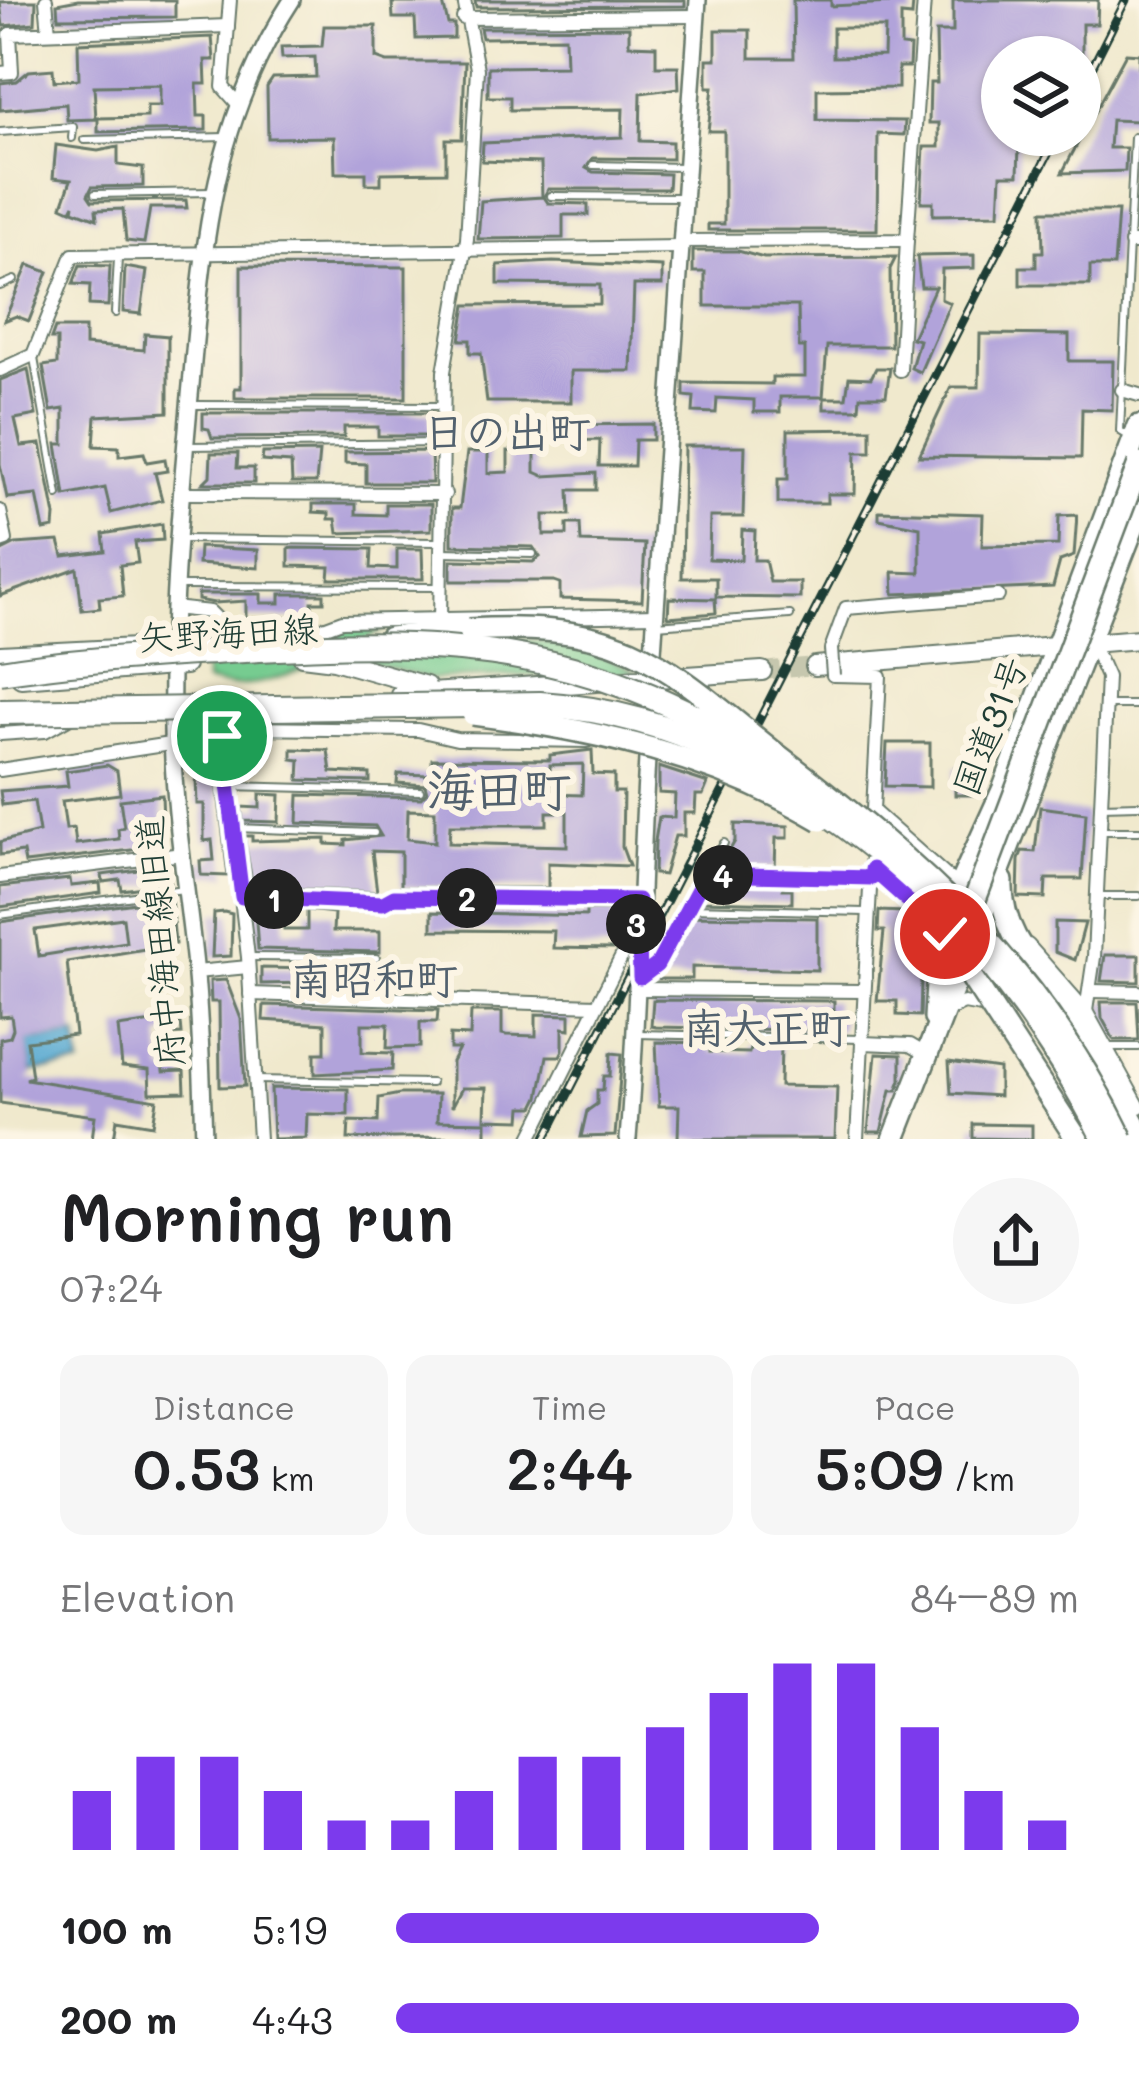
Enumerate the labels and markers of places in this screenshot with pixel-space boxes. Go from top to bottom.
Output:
pin [171,685,273,787]
pin: 4 [693,845,753,905]
pin: 2 [437,868,497,928]
pin: 1 [244,869,304,929]
pin [894,883,996,985]
pin: 3 [606,894,666,954]

